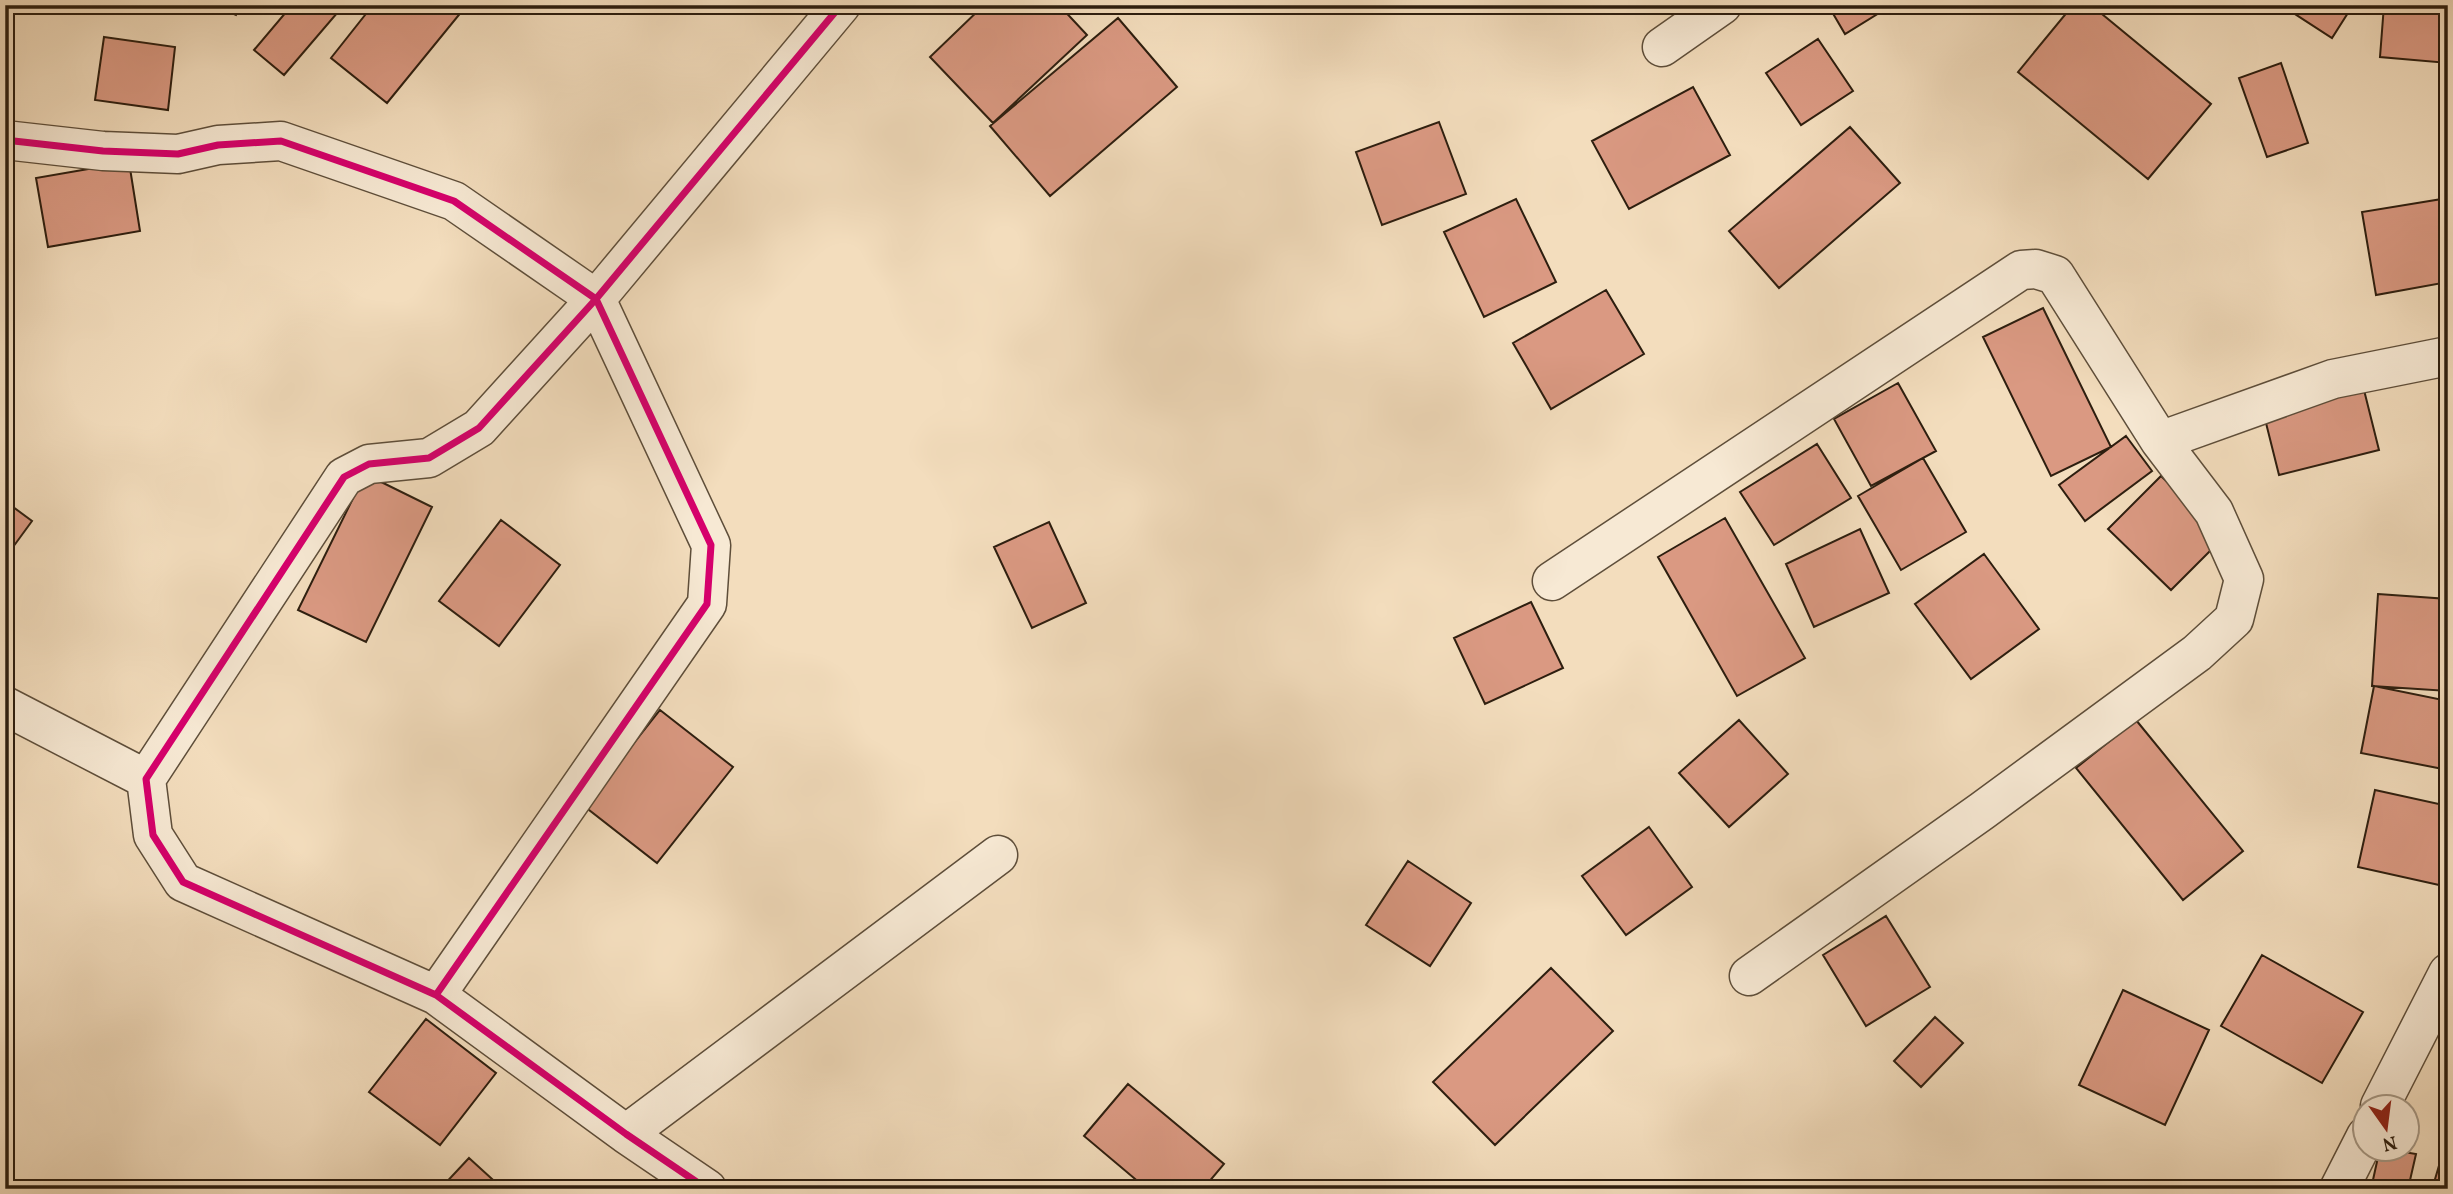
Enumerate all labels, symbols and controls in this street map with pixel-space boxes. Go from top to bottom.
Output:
north arrow [2352,1092,2422,1162]
text: N [2380,1128,2399,1157]

